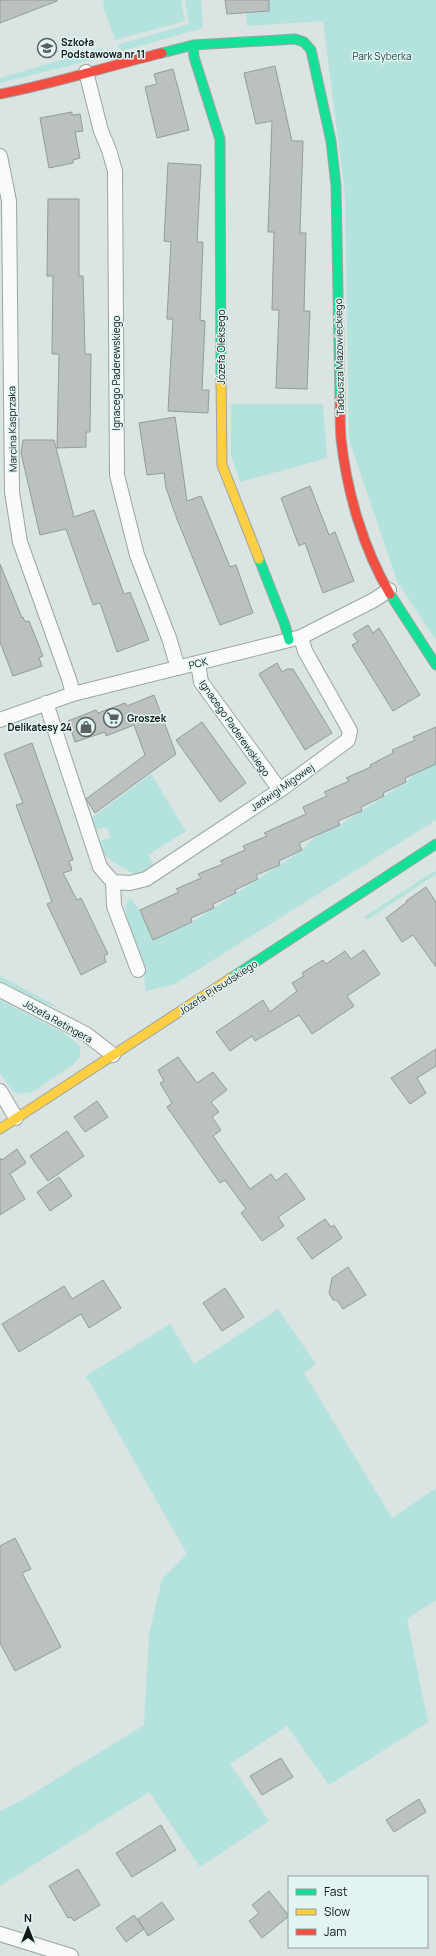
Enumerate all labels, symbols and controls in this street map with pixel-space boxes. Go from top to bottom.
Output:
place label: Szkoła Podstawowa nr 11 [61,35,145,61]
school or university icon: Szkoła Podstawowa nr 11 [36,37,58,59]
park label: Park Syberka [352,49,412,63]
street label: Tadeusza Mazowieckiego [331,298,347,416]
street label: Józefa Oleksego [214,309,228,385]
street label: Ignacego Paderewskiego [109,316,123,430]
street label: Marcina Kasprzaka [4,386,20,472]
street label: PCK [187,654,209,672]
street label: Ignacego Paderewskiego [196,677,274,779]
supermarket icon: Groszek [102,707,124,729]
place label: Groszek [127,711,167,725]
shop icon: Delikatesy 24 [75,716,97,738]
place label: Delikatesy 24 [7,720,72,734]
street label: Jadwigi Migowej [247,760,317,814]
street label: Józefa Piłsudskiego [176,956,260,1018]
street label: Józefa Retingera [21,996,95,1046]
legend [288,1876,428,1948]
text: Fast [324,1883,348,1900]
text: Slow [324,1903,350,1920]
north arrow [8,1908,48,1948]
text: N [24,1910,32,1925]
text: Jam [324,1923,346,1940]

